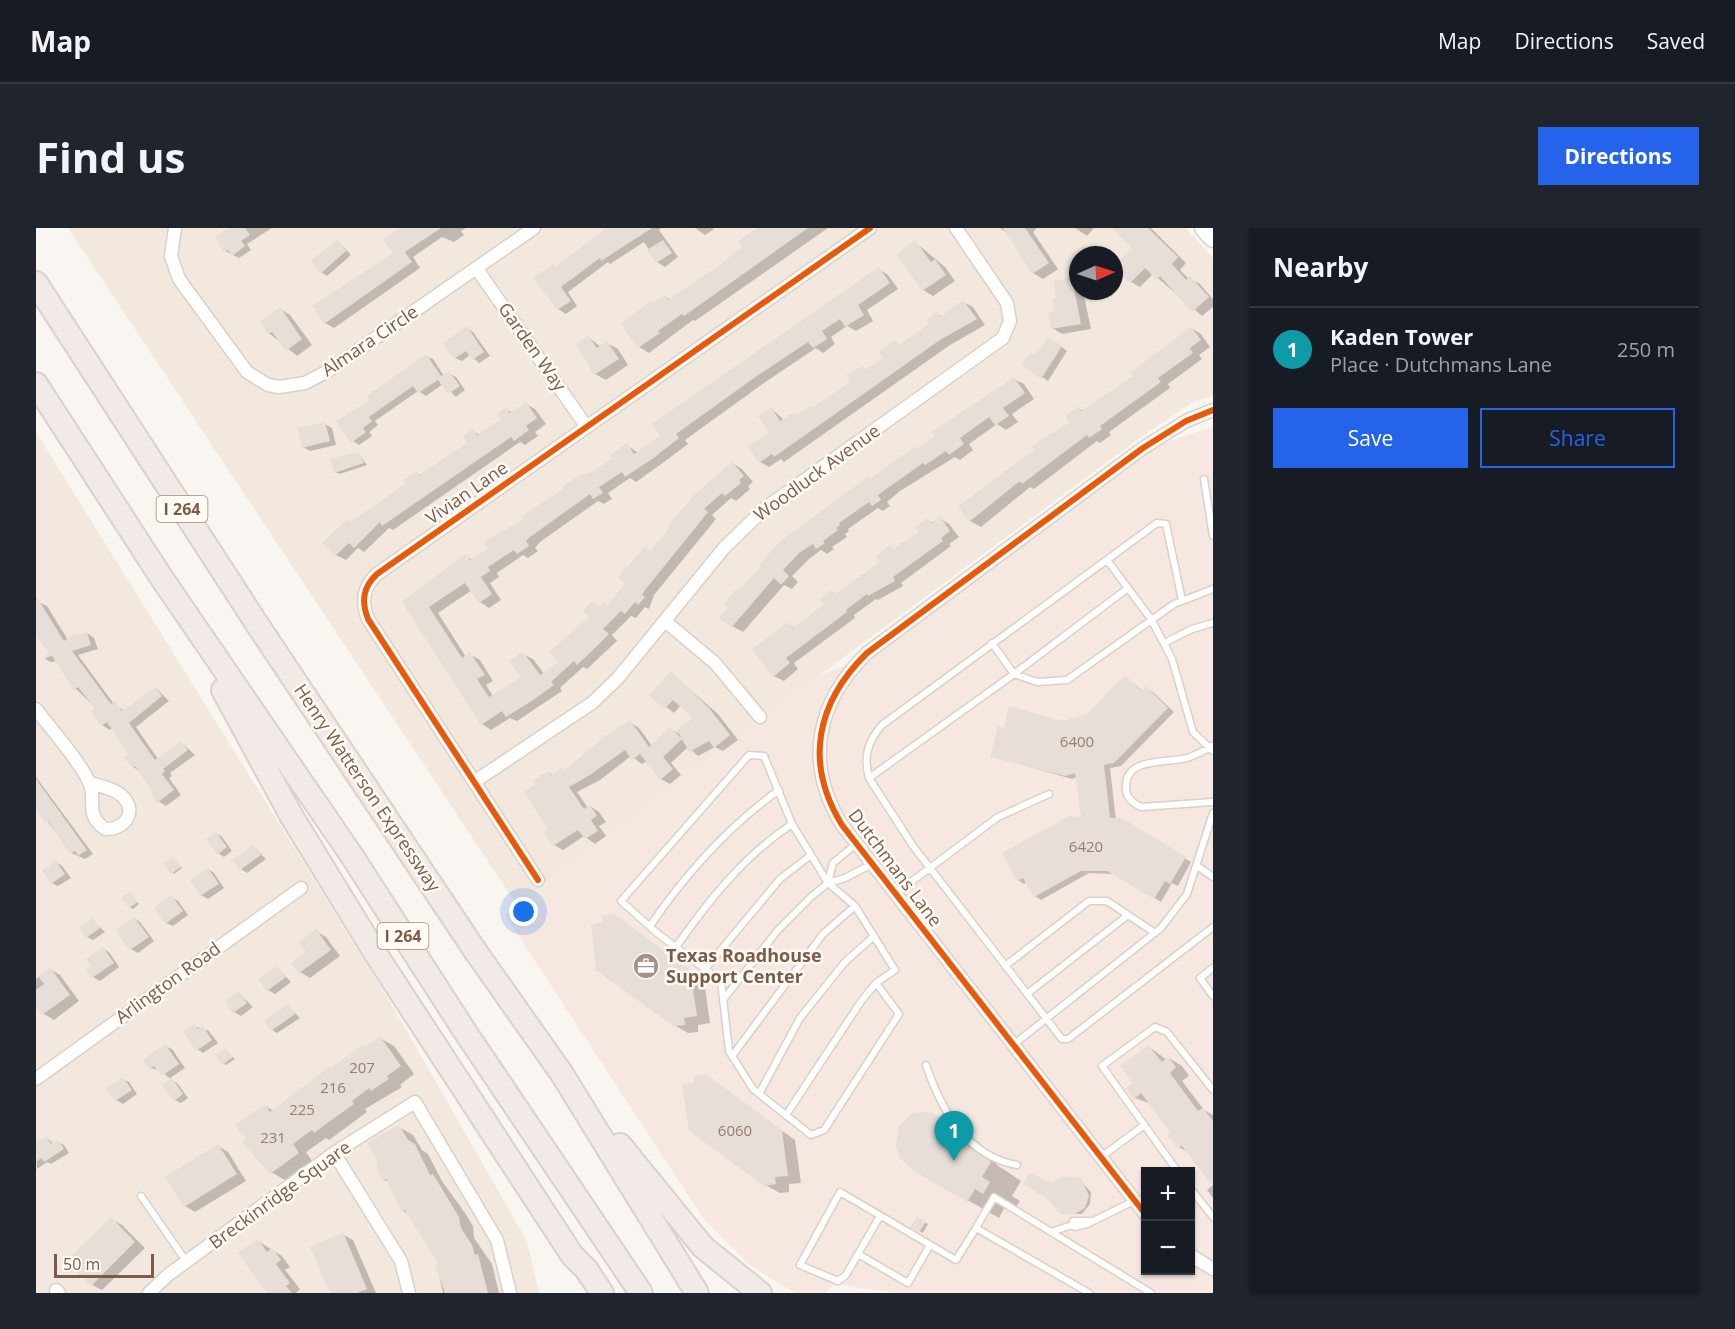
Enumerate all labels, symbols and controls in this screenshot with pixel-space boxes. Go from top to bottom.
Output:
text: Map [30,22,91,60]
text: Map [1438,27,1481,55]
text: Directions [1514,27,1614,55]
text: Saved [1647,27,1705,55]
button: Directions [1538,127,1699,185]
text: Find us [36,128,185,185]
north arrow [1069,246,1123,300]
text: Nearby [1273,249,1368,285]
street label: Garden Way [493,297,573,396]
street label: Almara Circle [317,299,422,381]
text: Kaden Tower [1330,321,1473,351]
text: 1 [1287,336,1298,363]
text: 250 m [1617,336,1675,363]
text: Place · Dutchmans Lane [1330,351,1552,378]
button: Save [1273,408,1468,468]
button: Share [1480,408,1675,468]
street label: Woodluck Avenue [749,418,884,526]
street label: Vivian Lane [421,455,512,529]
road number: I 264 [156,496,208,522]
street label: Henry Watterson Expressway [289,679,447,897]
house number: 6400 [1060,731,1094,751]
street label: Dutchmans Lane [844,804,948,931]
house number: 6420 [1069,836,1103,856]
your location [509,897,538,926]
road number: I 264 [378,923,428,949]
street label: Arlington Road [110,936,225,1029]
place label: Texas Roadhouse Support Center [666,943,822,988]
office icon: Texas Roadhouse Support Center [631,951,661,981]
house number: 207 [349,1057,375,1077]
house number: 216 [320,1077,346,1097]
house number: 225 [289,1099,315,1119]
pin: 1 [934,1112,974,1161]
house number: 6060 [718,1120,752,1140]
house number: 231 [260,1127,286,1147]
street label: Breckinridge Square [204,1135,355,1254]
map controls [1141,1167,1195,1275]
button: + [1141,1167,1195,1221]
button: − [1141,1221,1195,1275]
scale bar [54,1251,154,1278]
text: 50 m [63,1253,100,1275]

